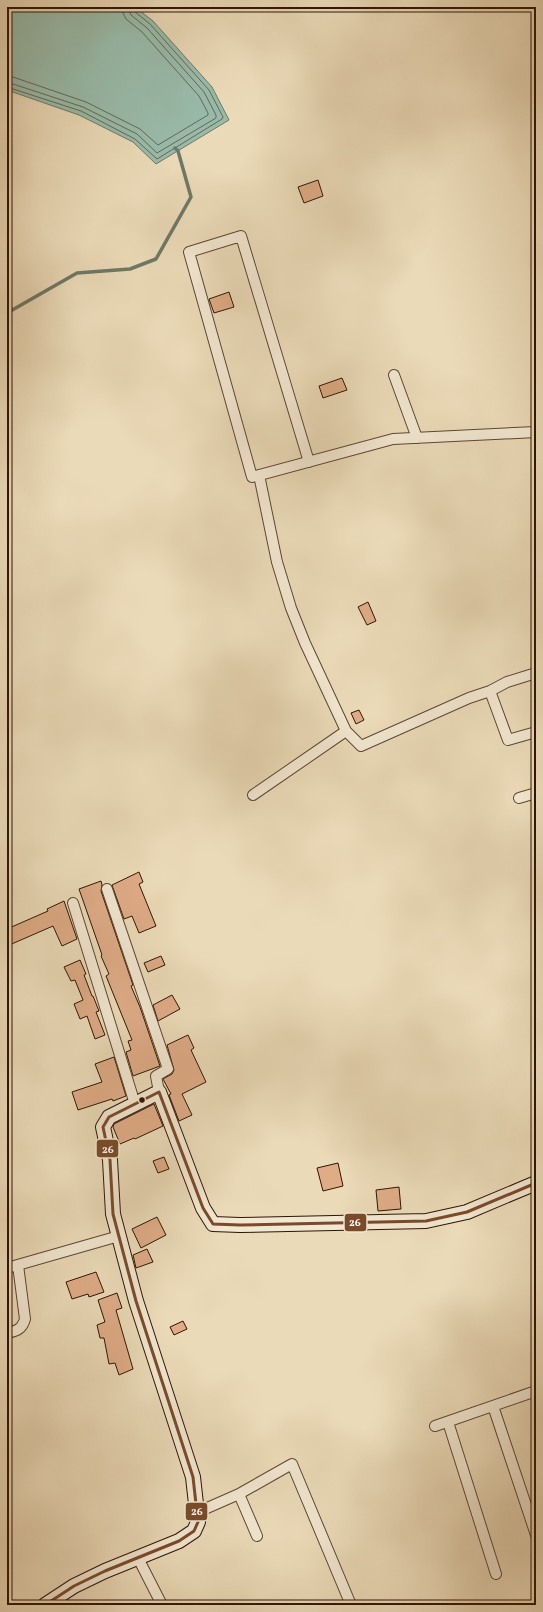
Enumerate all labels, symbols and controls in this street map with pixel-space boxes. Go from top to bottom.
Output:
unlabelled marker [137,1095,147,1105]
line badge: 26 [96,1139,119,1158]
text: 26 [102,1143,114,1158]
line badge: 26 [344,1213,367,1232]
text: 26 [349,1216,361,1231]
line badge: 26 [185,1502,208,1521]
text: 26 [191,1505,203,1520]

